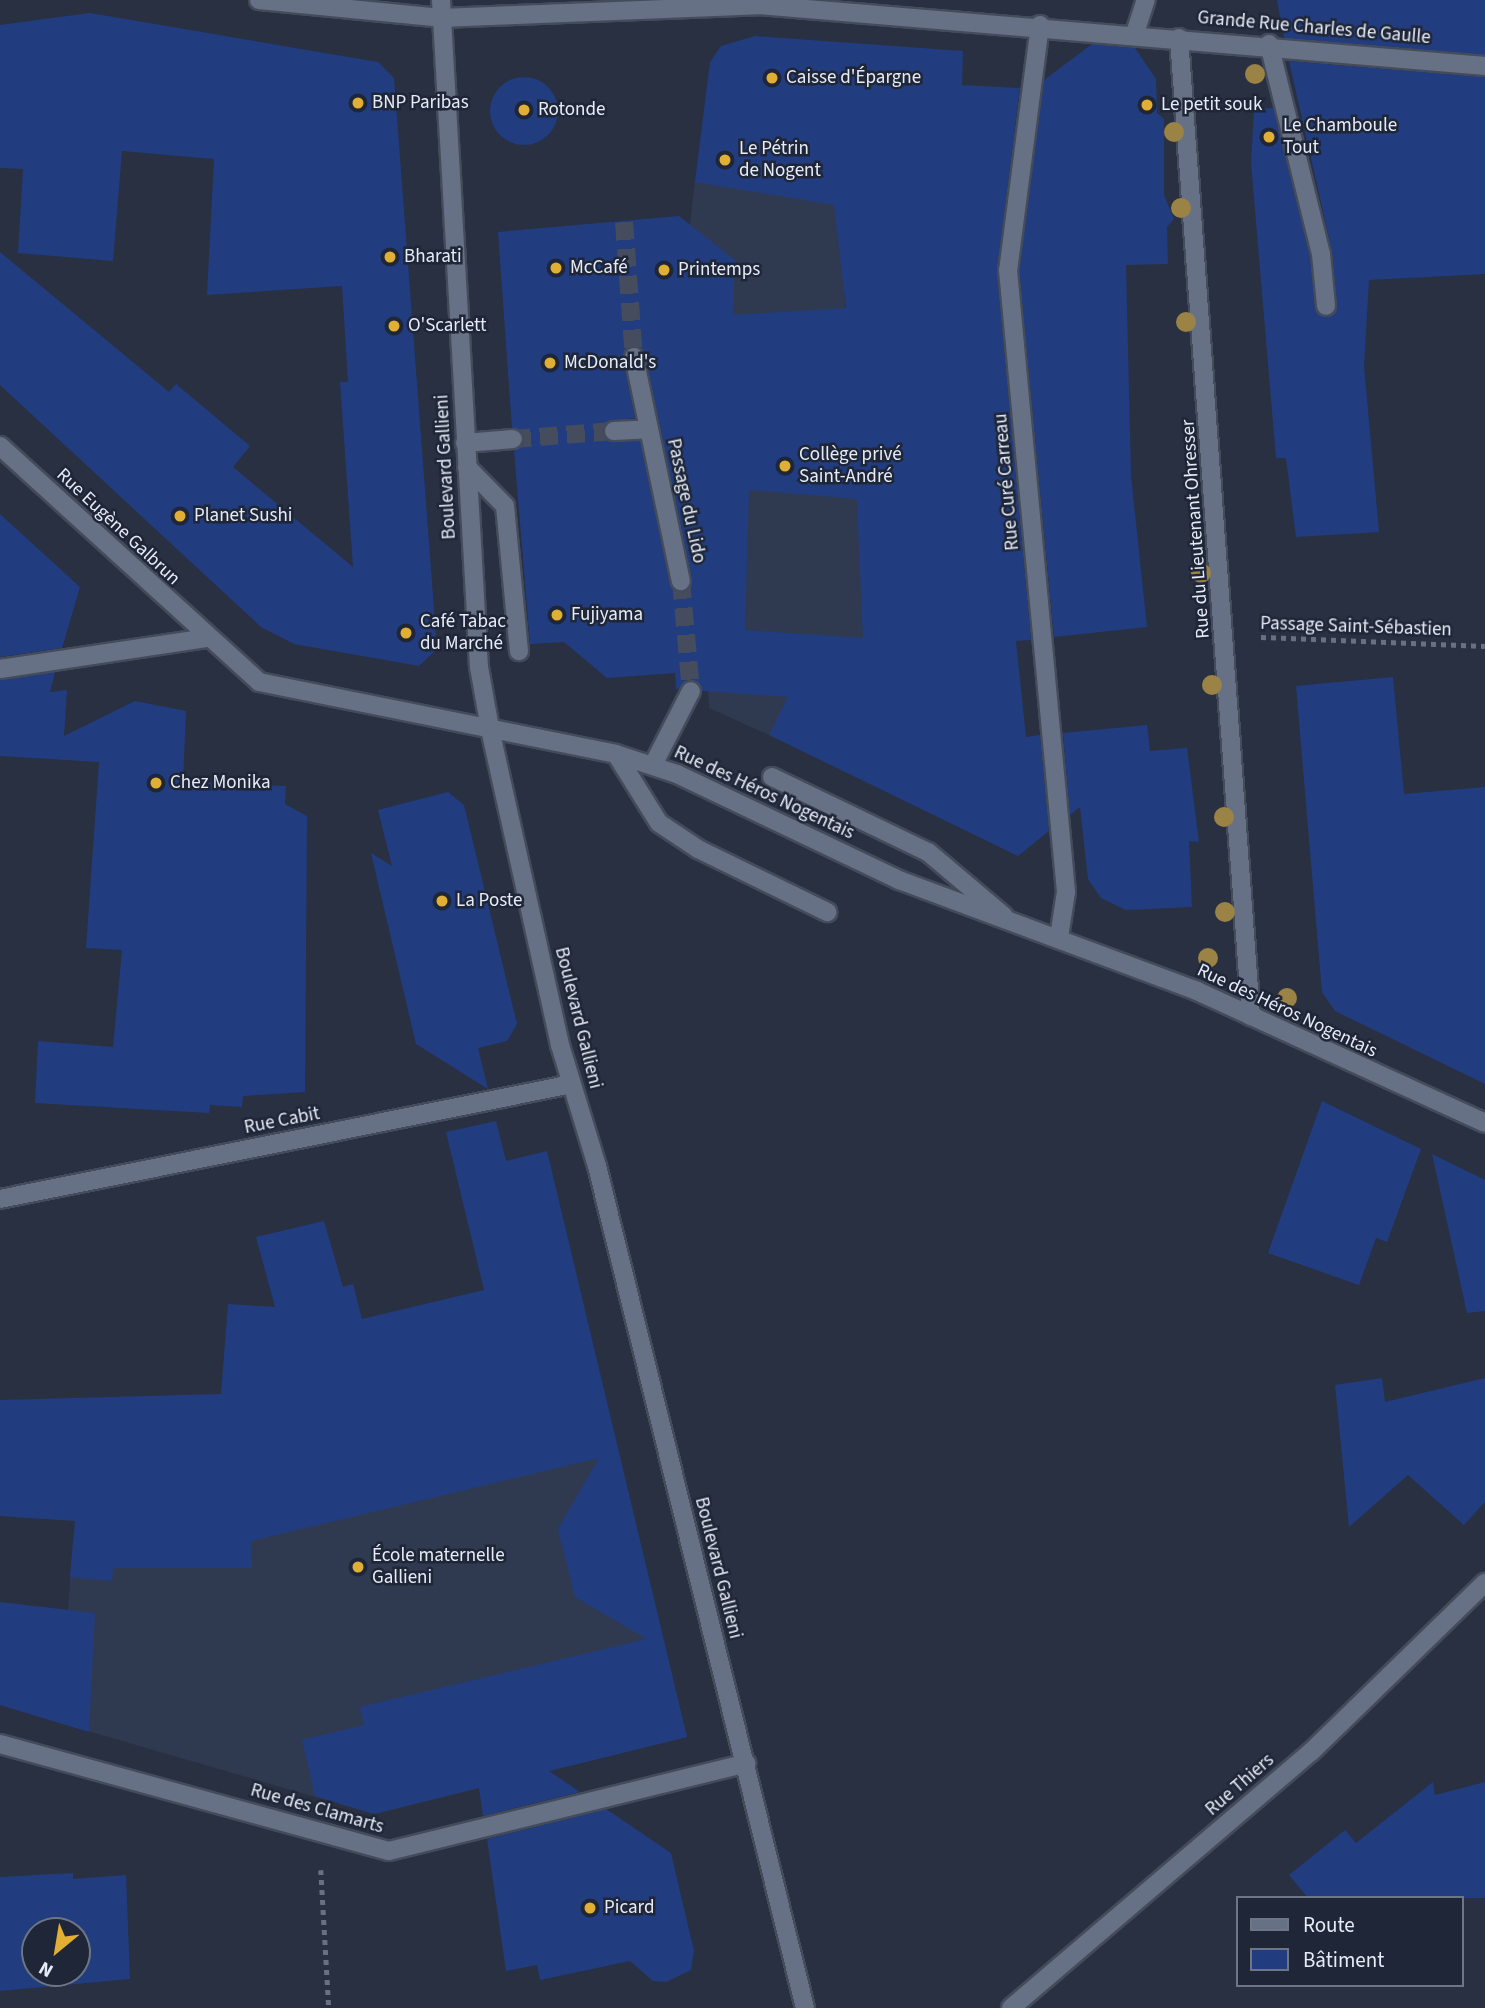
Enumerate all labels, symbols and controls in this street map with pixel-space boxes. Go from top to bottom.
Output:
street label: Grande Rue Charles de Gaulle [1197,6,1431,50]
place label: Caisse d'Épargne [786,67,921,89]
marker: Caisse d'Épargne [764,70,780,86]
place label: BNP Paribas [372,92,469,114]
place label: Le petit souk [1161,94,1262,116]
marker: BNP Paribas [350,95,366,111]
marker: Le petit souk [1139,97,1155,113]
place label: Rotonde [538,99,605,121]
marker: Rotonde [516,102,532,118]
place label: Le Chamboule Tout [1283,115,1397,159]
marker: Le Chamboule Tout [1261,129,1277,145]
place label: Le Pétrin de Nogent [739,138,821,182]
marker: Le Pétrin de Nogent [717,152,733,168]
place label: Bharati [404,246,462,268]
marker: Bharati [382,249,398,265]
place label: McCafé [570,257,628,279]
place label: Printemps [678,259,760,281]
marker: McCafé [548,260,564,276]
marker: Printemps [656,262,672,278]
place label: O'Scarlett [408,315,486,337]
marker: O'Scarlett [386,318,402,334]
place label: McDonald's [564,352,656,374]
marker: McDonald's [542,355,558,371]
street label: Boulevard Gallieni [431,394,461,540]
street label: Rue Curé Carreau [990,413,1024,551]
street label: Rue du Lieutenant Ohresser [1177,419,1215,639]
street label: Passage du Lido [662,437,710,565]
place label: Collège privé Saint-André [799,444,902,488]
marker: Collège privé Saint-André [777,458,793,474]
street label: Rue Eugène Galbrun [51,464,185,590]
place label: Planet Sushi [194,505,292,527]
marker: Planet Sushi [172,508,188,524]
place label: Fujiyama [571,604,643,626]
marker: Fujiyama [549,607,565,623]
place label: Café Tabac du Marché [420,611,506,655]
street label: Passage Saint-Sébastien [1260,612,1452,642]
marker: Café Tabac du Marché [398,625,414,641]
street label: Rue des Héros Nogentais [670,741,858,845]
place label: Chez Monika [170,772,270,794]
marker: Chez Monika [148,775,164,791]
place label: La Poste [456,890,522,912]
marker: La Poste [434,893,450,909]
street label: Boulevard Gallieni [549,945,607,1091]
street label: Rue des Héros Nogentais [1193,959,1381,1063]
street label: Rue Cabit [242,1103,322,1139]
street label: Boulevard Gallieni [689,1495,747,1641]
place label: École maternelle Gallieni [372,1545,505,1589]
marker: École maternelle Gallieni [350,1559,366,1575]
street label: Rue Thiers [1201,1749,1279,1821]
street label: Rue des Clamarts [248,1779,386,1839]
legend [1236,1896,1464,1987]
place label: Picard [604,1897,654,1919]
marker: Picard [582,1900,598,1916]
text: Route [1303,1910,1355,1940]
north arrow [21,1917,91,1987]
text: Bâtiment [1303,1945,1384,1975]
text: N [34,1954,58,1984]

